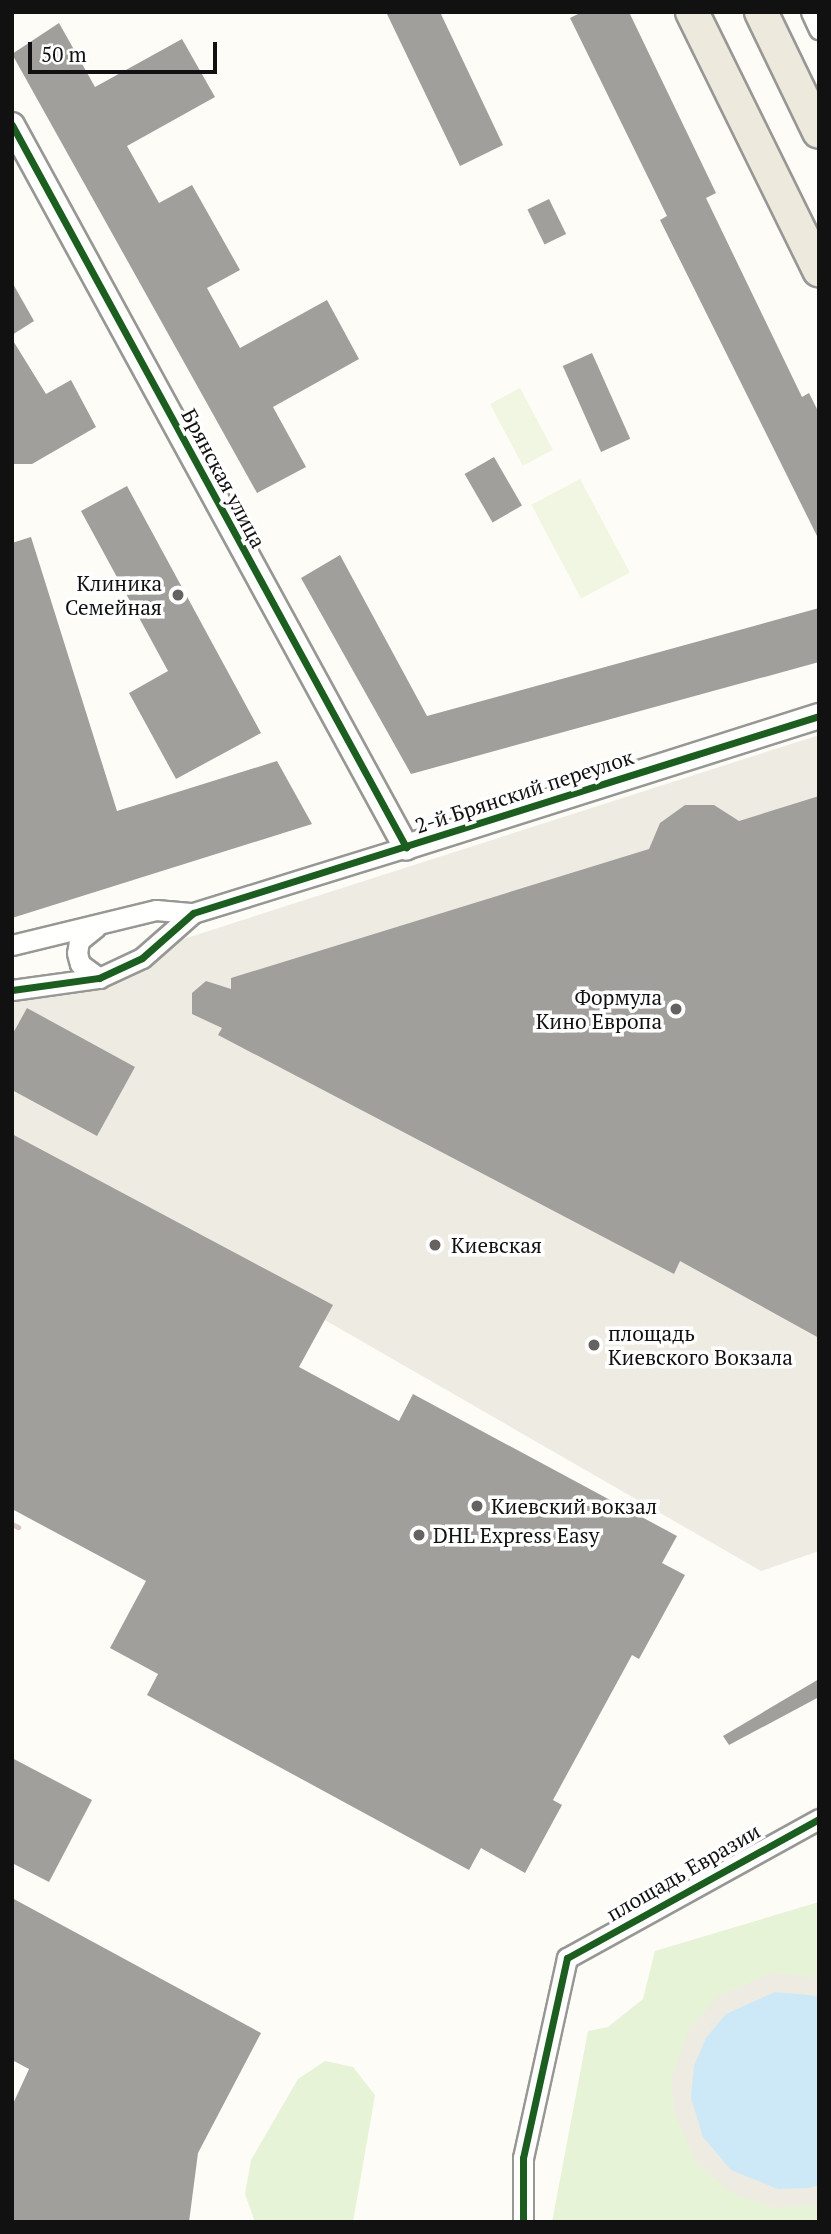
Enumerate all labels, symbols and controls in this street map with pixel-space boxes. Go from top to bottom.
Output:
scale bar [32,28,220,72]
text: 50 m [41,40,87,68]
street label: Брянская улица [177,404,271,552]
place label: Клиника Семейная [65,570,162,620]
marker: Клиника Семейная [168,585,188,605]
street label: 2-й Брянский переулок [412,744,636,838]
place label: Формула Кино Европа [536,984,662,1034]
marker: Формула Кино Европа [668,1001,684,1017]
place label: Киевская [451,1232,542,1258]
marker: Киевская [425,1235,445,1255]
place label: площадь Киевского Вокзала [608,1320,793,1370]
marker: площадь Киевского Вокзала [586,1337,602,1353]
place label: Киевский вокзал [491,1493,657,1519]
marker: Киевский вокзал [469,1498,485,1514]
place label: DHL Express Easy [433,1522,599,1548]
marker: DHL Express Easy [411,1527,427,1543]
street label: площадь Евразии [602,1818,764,1926]

